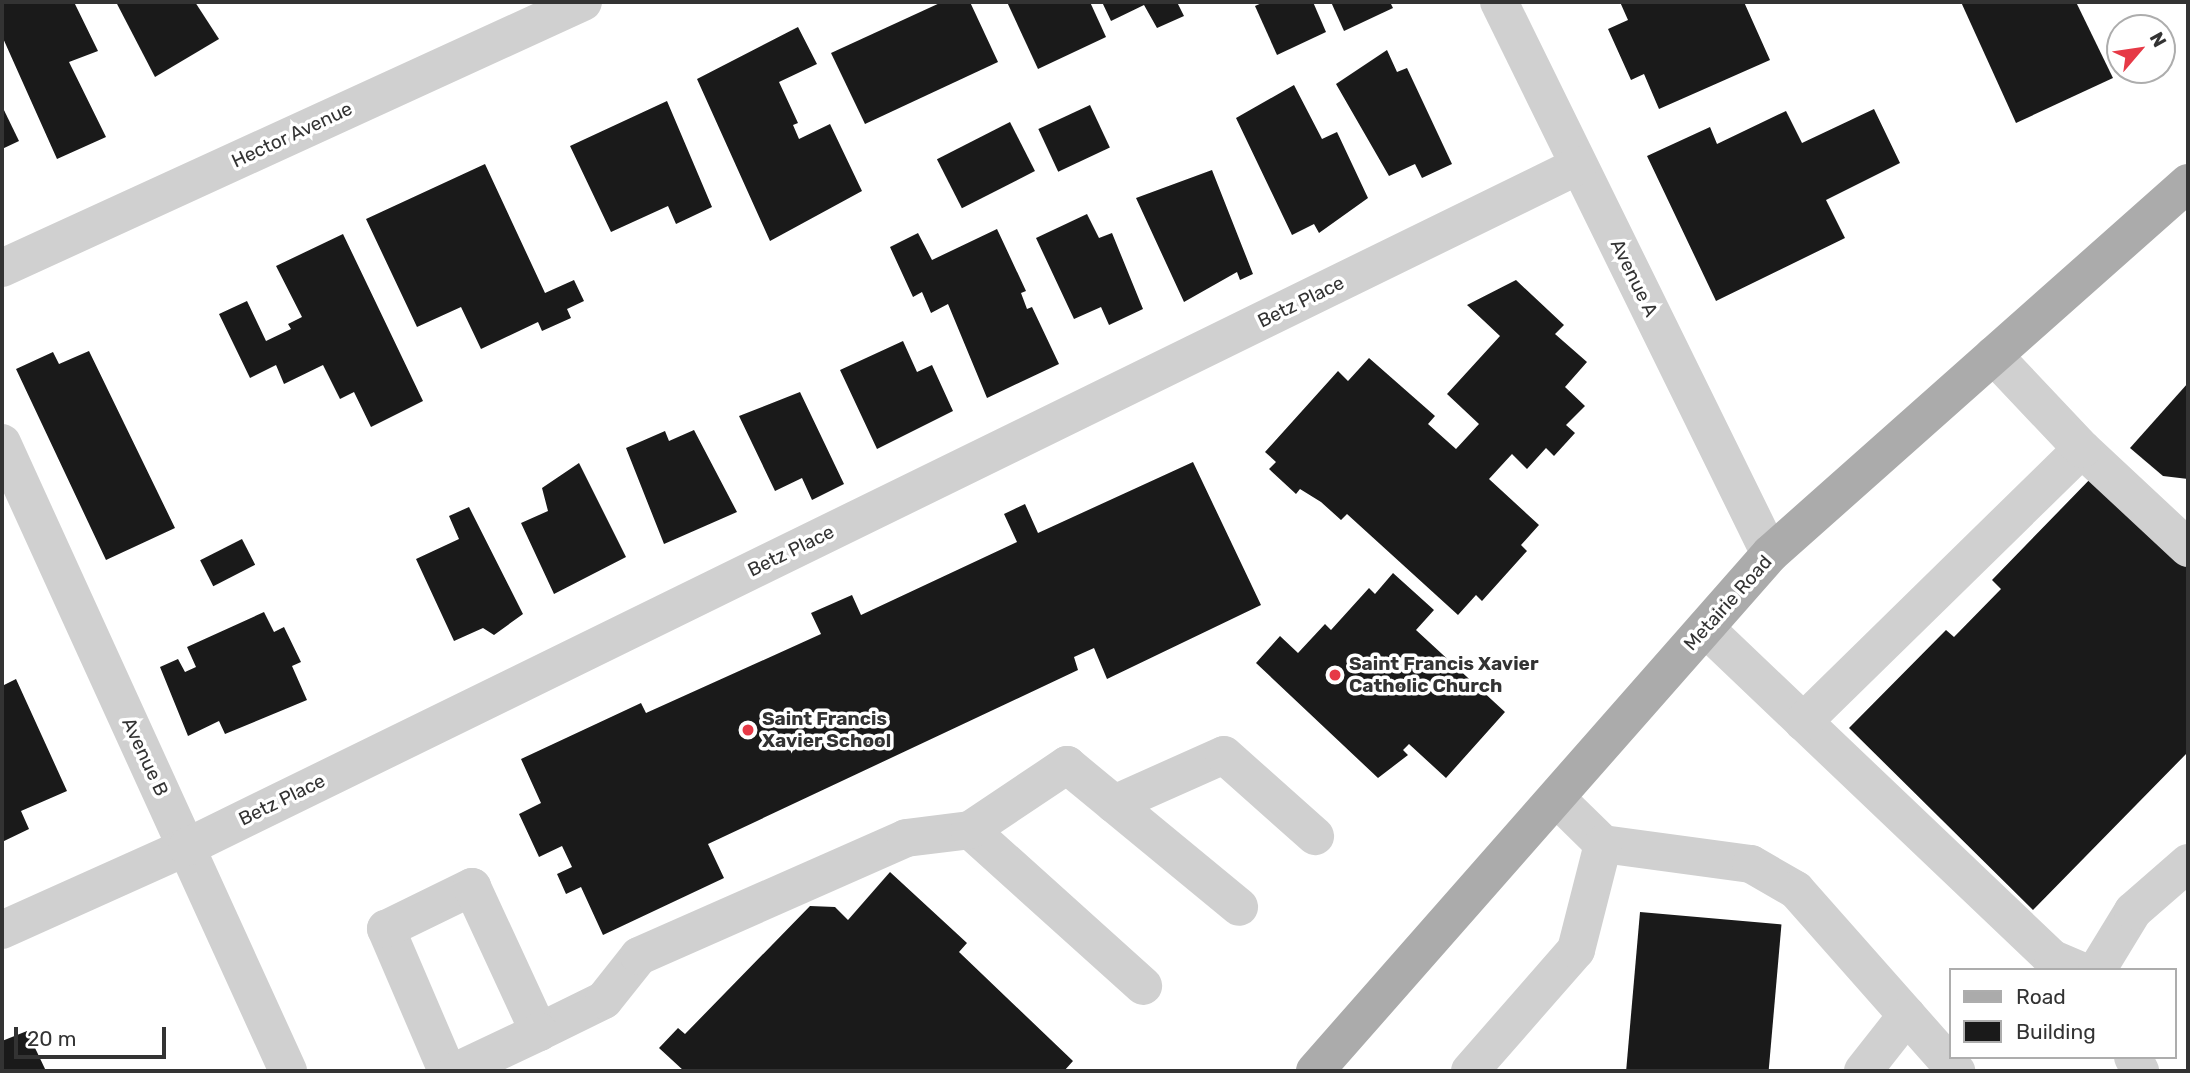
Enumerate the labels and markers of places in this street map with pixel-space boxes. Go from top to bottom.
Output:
place label: Saint Francis Xavier Catholic Church [1349,653,1539,697]
marker: Saint Francis Xavier Catholic Church [1327,667,1343,683]
place label: Saint Francis Xavier School [762,708,891,752]
marker: Saint Francis Xavier School [740,722,756,738]

